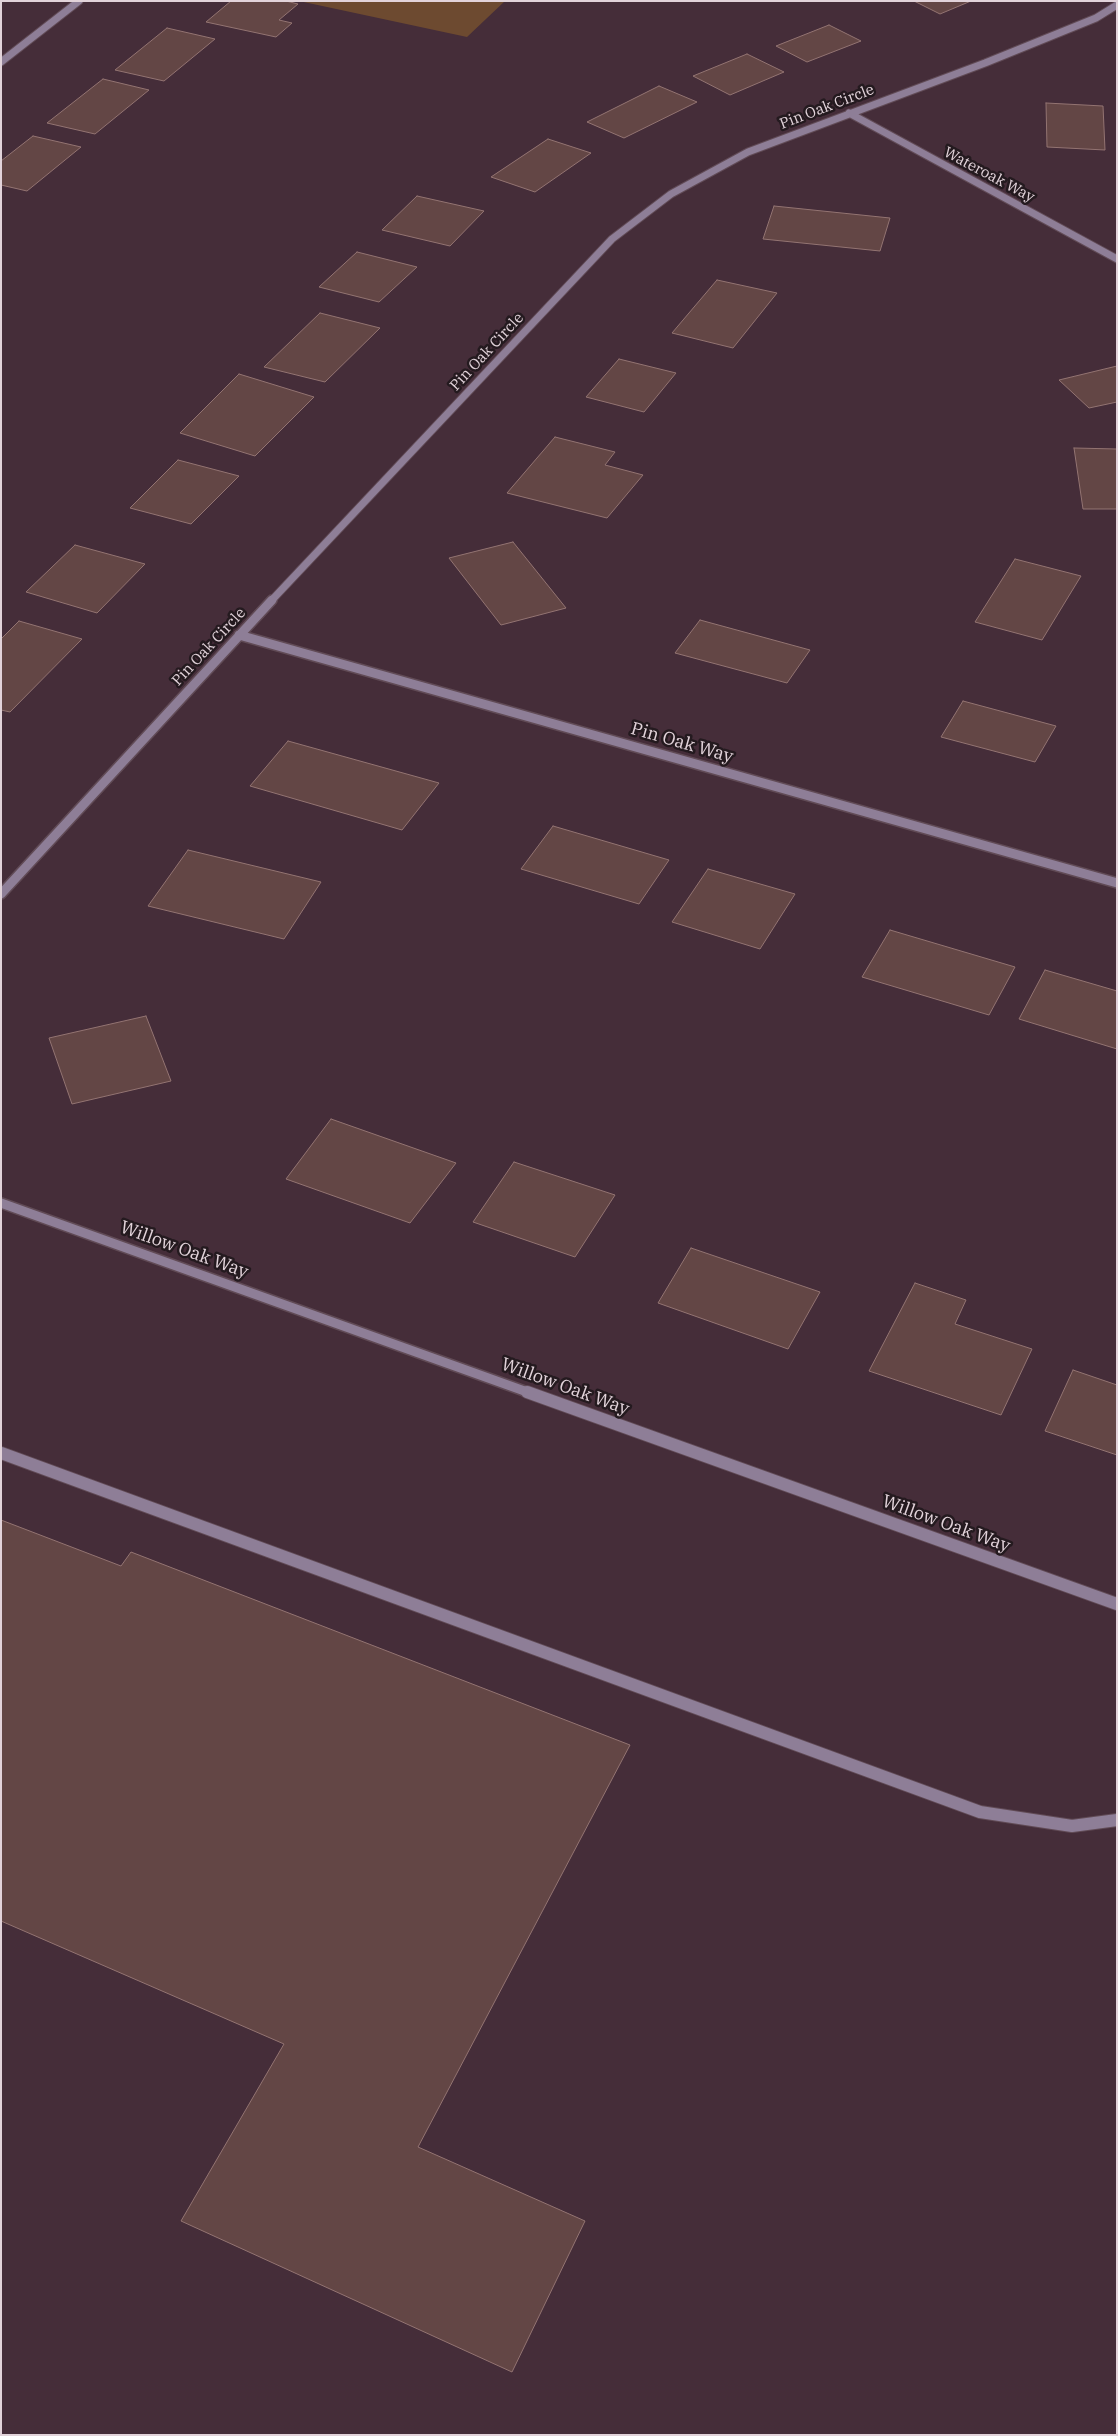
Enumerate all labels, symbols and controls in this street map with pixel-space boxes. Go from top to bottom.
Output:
street label: Pin Oak Circle [777,81,877,133]
street label: Wateroak Way [940,143,1038,207]
street label: Pin Oak Circle [446,309,528,395]
street label: Pin Oak Circle [168,604,250,690]
street label: Pin Oak Way [628,718,736,768]
street label: Willow Oak Way [117,1217,251,1283]
street label: Willow Oak Way [498,1354,632,1420]
street label: Willow Oak Way [879,1491,1013,1557]

